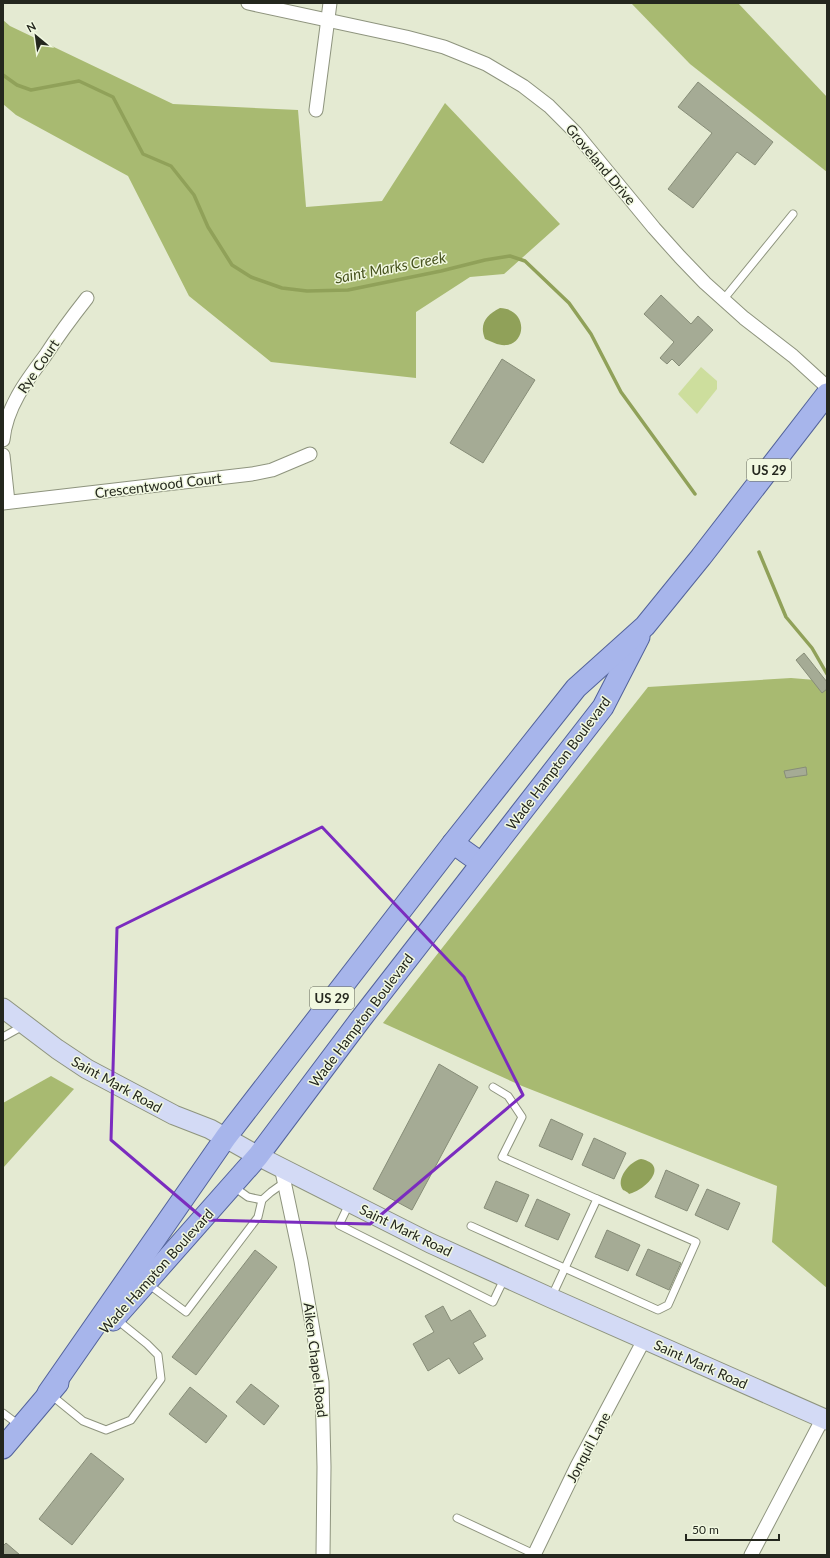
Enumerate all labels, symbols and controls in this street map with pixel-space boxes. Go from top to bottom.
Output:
north arrow [16,16,56,56]
text: N [24,19,38,35]
street label: Groveland Drive [562,120,640,208]
water label: Saint Marks Creek [333,247,448,287]
street label: Rye Court [14,336,62,396]
road number: US 29 [747,459,791,481]
street label: Crescentwood Court [94,469,222,501]
street label: Wade Hampton Boulevard [502,693,614,833]
street label: Wade Hampton Boulevard [305,950,417,1090]
road number: US 29 [310,987,354,1009]
street label: Saint Mark Road [69,1052,165,1116]
street label: Saint Mark Road [357,1200,455,1260]
street label: Wade Hampton Boulevard [95,1205,217,1337]
street label: Aiken Chapel Road [301,1302,331,1418]
street label: Saint Mark Road [652,1336,750,1392]
street label: Jonquil Lane [562,1409,614,1485]
scale bar [686,1516,779,1542]
text: 50 m [692,1522,719,1537]

